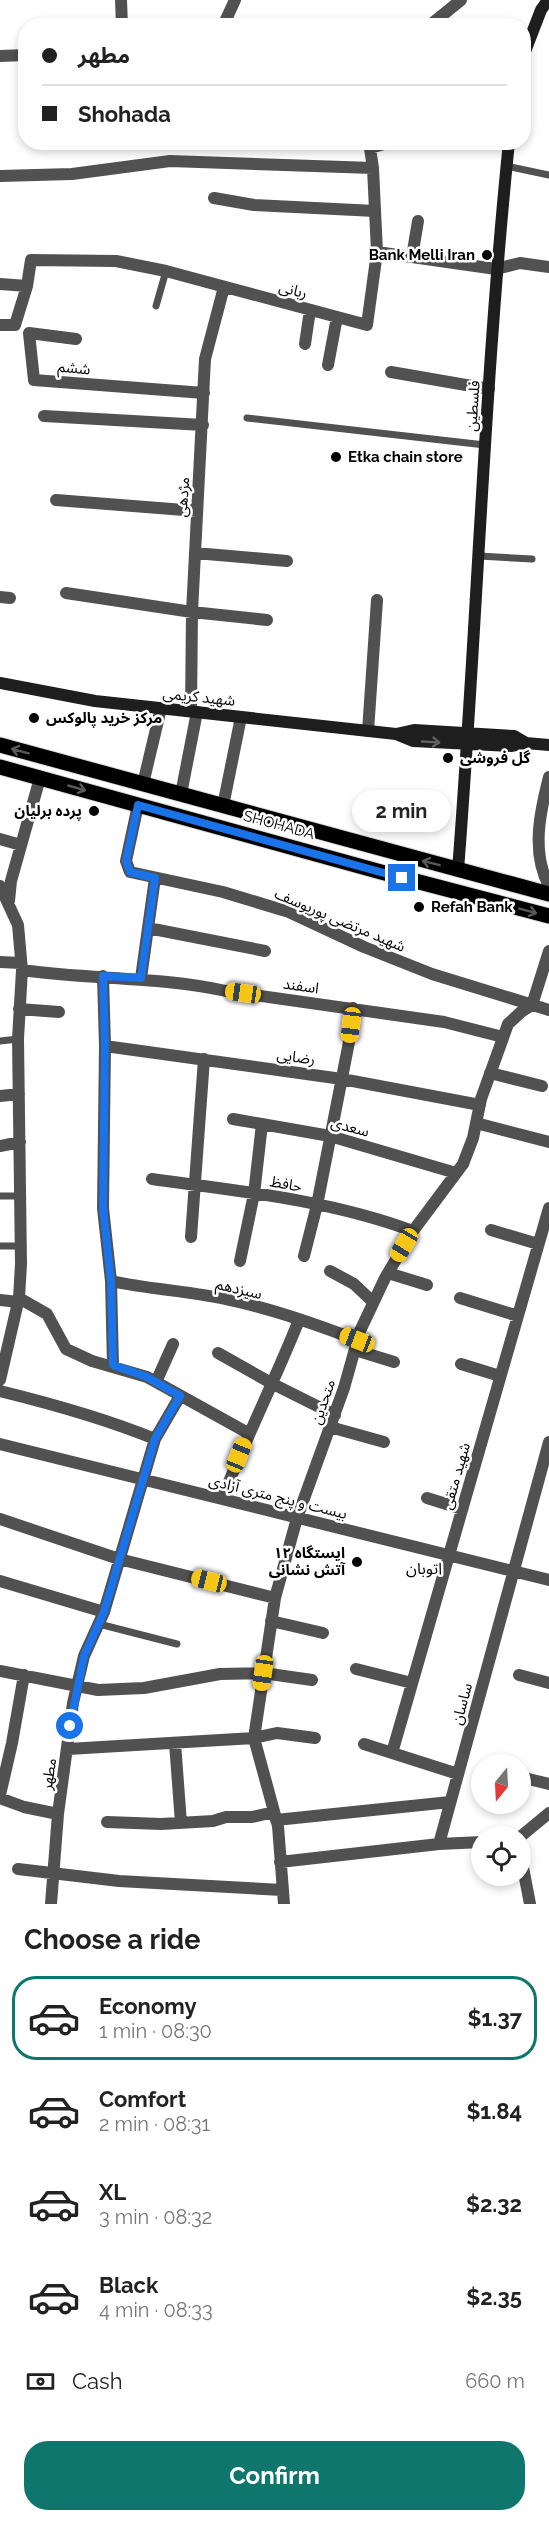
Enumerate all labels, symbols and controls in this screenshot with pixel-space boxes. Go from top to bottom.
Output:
text: مطهر [78,42,130,68]
text: Shohada [78,101,171,127]
place label: Bank Melli Iran [369,246,475,264]
marker: Bank Melli Iran [480,248,494,262]
street label: ربانی [277,278,309,302]
street label: ششم [57,358,91,380]
street label: فلسطین [462,380,484,432]
place label: Etka chain store [348,448,463,466]
marker: Etka chain store [329,450,343,464]
street label: مژدهی [173,476,193,518]
street label: شهید کریمی [162,684,236,710]
place label: مركز خريد پالوكس [46,709,162,728]
marker: مركز خريد پالوكس [27,711,41,725]
one-way arrow [421,737,441,748]
one-way arrow [11,745,30,756]
place label: گل فروشی [460,749,531,767]
marker: گل فروشی [441,751,455,765]
one-way arrow [67,783,86,794]
callout: 2 min [352,791,452,833]
text: 2 min [376,799,427,823]
place label: پرده برلیان [14,802,82,821]
marker: پرده برلیان [87,804,101,818]
street label: SHOHADA [241,807,317,843]
one-way arrow [422,856,441,868]
route end [388,864,415,891]
street label: شهید مرتضی پوریوسف [272,884,408,957]
place label: Refah Bank [431,898,513,916]
marker: Refah Bank [412,900,426,914]
one-way arrow [518,905,537,917]
street label: اسفند [282,975,320,997]
car [224,982,262,1004]
car [340,1006,362,1044]
street label: رضایی [276,1045,316,1069]
street label: سعدی [329,1113,371,1141]
street label: حافظ [268,1172,304,1196]
car [387,1225,421,1265]
street label: سیزدهم [214,1275,264,1305]
car [337,1325,377,1355]
street label: متحدین [307,1377,339,1427]
car [224,1435,254,1475]
street label: شهید متقی [438,1440,474,1512]
street label: بیست و پنج متری آزادی [206,1471,349,1526]
place label: ایستگاه ۱۲ آتش نشانی [269,1544,346,1579]
marker: ایستگاه ۱۲ آتش نشانی [350,1555,364,1569]
district label: اتوبان [406,1559,442,1578]
car [189,1568,229,1594]
car [252,1654,274,1692]
street label: ساسان [448,1681,476,1727]
route start [56,1712,83,1739]
north arrow [471,1754,531,1814]
map controls [471,1754,531,1886]
street label: مطهر [37,1757,60,1792]
button: locate [471,1826,531,1886]
text: Choose a ride [24,1924,200,1955]
icon: car [27,1991,81,2045]
text: Economy [99,1993,197,2019]
text: $1.37 [468,2005,522,2031]
text: 1 min · 08:30 [99,2019,212,2043]
icon: car [27,2084,81,2138]
text: Comfort [99,2086,186,2112]
text: $1.84 [466,2098,522,2124]
text: 2 min · 08:31 [99,2112,210,2136]
icon: car [27,2177,81,2231]
text: XL [99,2179,126,2205]
text: $2.32 [466,2191,522,2217]
text: 3 min · 08:32 [99,2205,212,2229]
icon: car [27,2270,81,2324]
text: Black [99,2272,158,2298]
text: $2.35 [466,2284,522,2310]
text: 4 min · 08:33 [99,2298,213,2322]
icon: cash [24,2365,57,2398]
text: Cash [72,2368,123,2394]
text: 660 m [465,2369,525,2393]
button: Confirm [24,2441,525,2510]

